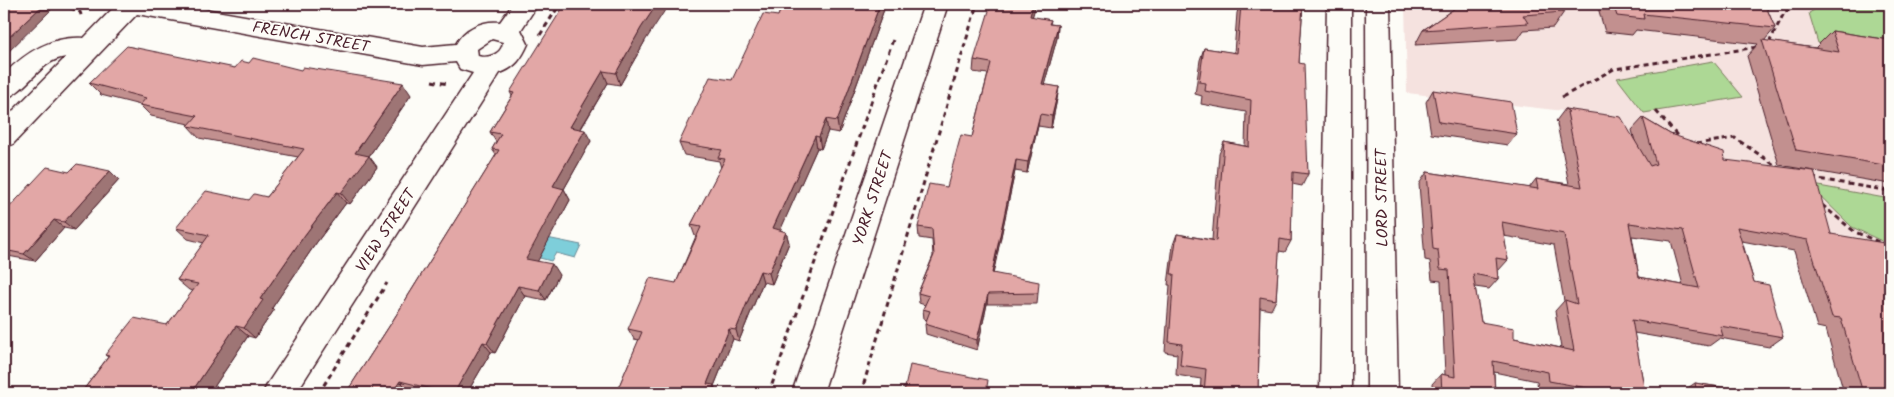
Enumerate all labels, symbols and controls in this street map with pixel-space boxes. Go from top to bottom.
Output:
street label: FRENCH STREET [250,15,373,60]
street label: YORK STREET [846,147,901,249]
street label: LORD STREET [1369,147,1396,247]
street label: VIEW STREET [350,183,424,278]

